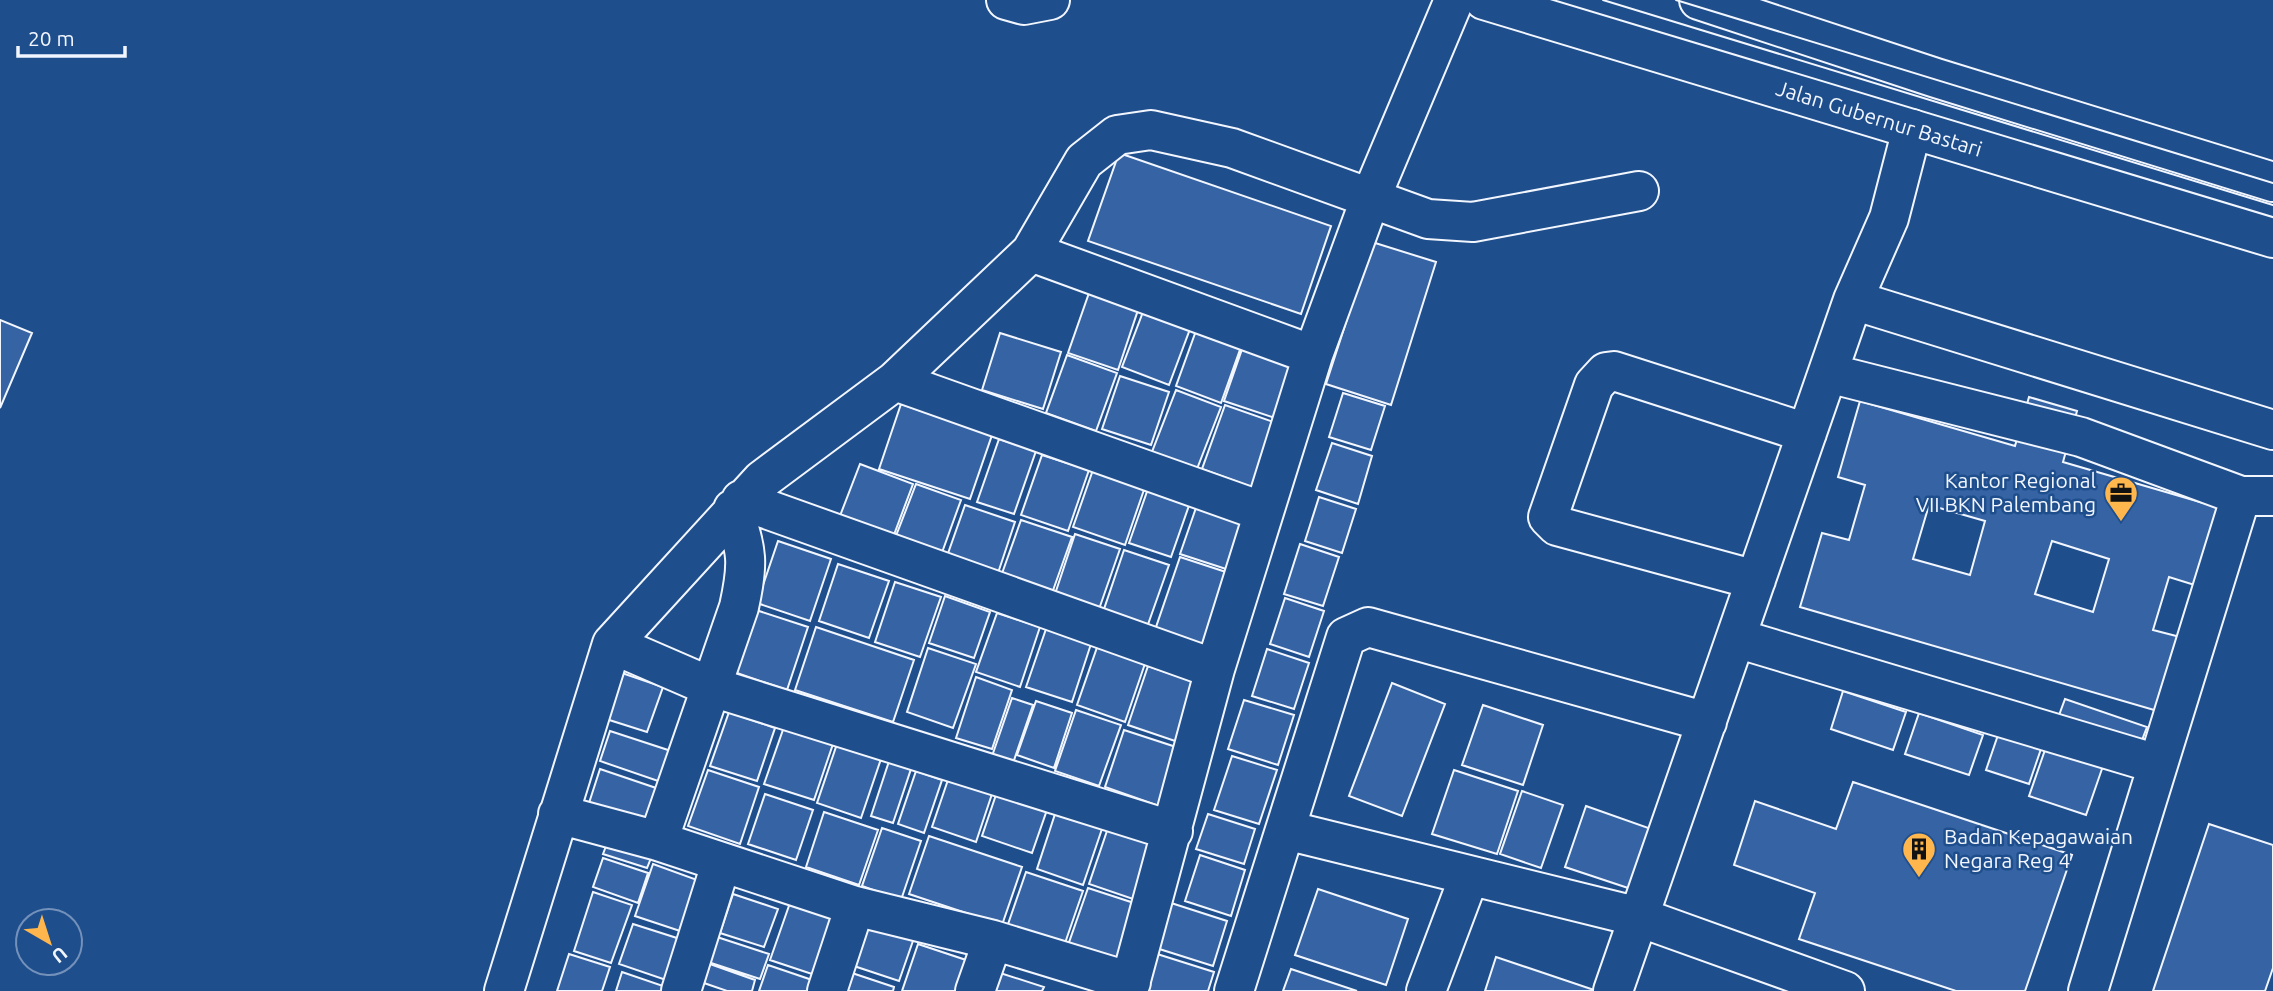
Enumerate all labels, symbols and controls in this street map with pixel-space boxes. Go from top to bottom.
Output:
scale bar [18,14,124,58]
text: 20 m [28,26,75,50]
street label: Jalan Gubernur Bastari [1773,75,1985,161]
place label: Kantor Regional VII BKN Palembang [1916,468,2096,516]
office icon: Kantor Regional VII BKN Palembang [2102,474,2140,523]
place label: Badan Kepagawaian Negara Reg 4 [1944,824,2133,872]
building icon: Badan Kepagawaian Negara Reg 4 [1900,830,1938,879]
north arrow [14,907,84,977]
text: U [48,942,72,968]

